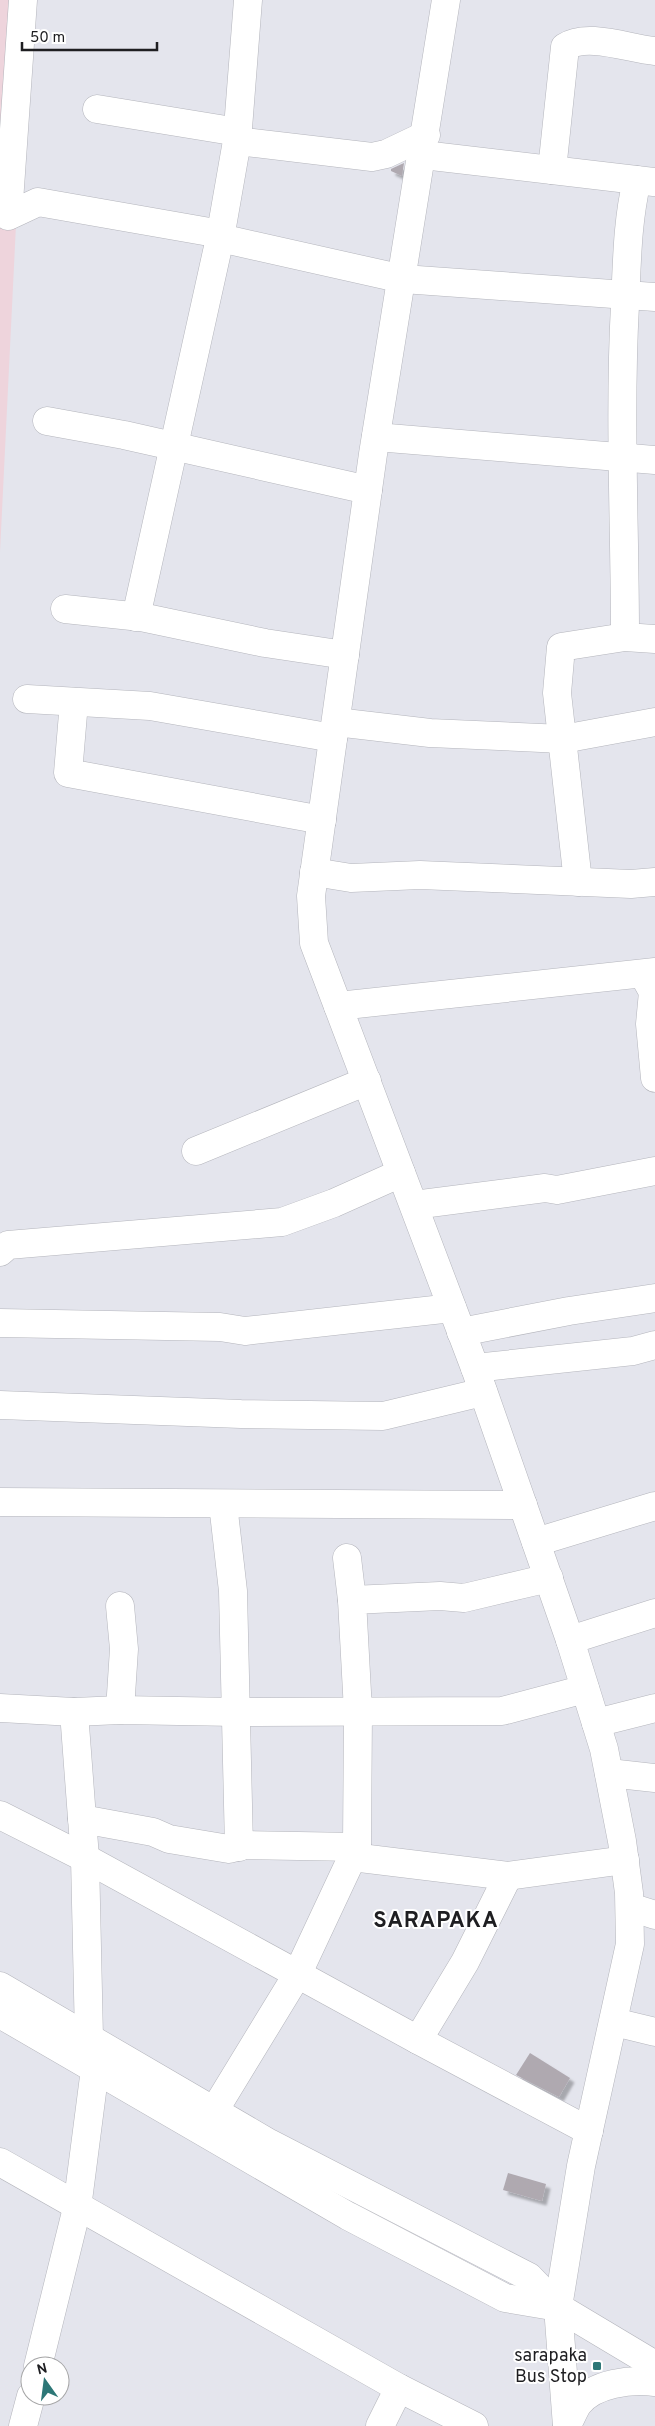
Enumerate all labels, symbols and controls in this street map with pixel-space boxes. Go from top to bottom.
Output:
scale bar [22,20,158,52]
text: 50 m [30,29,65,48]
district label: SARAPAKA [373,1908,499,1935]
place label: sarapaka Bus Stop [514,2345,587,2389]
north arrow [20,2356,70,2406]
text: N [35,2360,49,2379]
marker: sarapaka Bus Stop [591,2360,603,2372]

